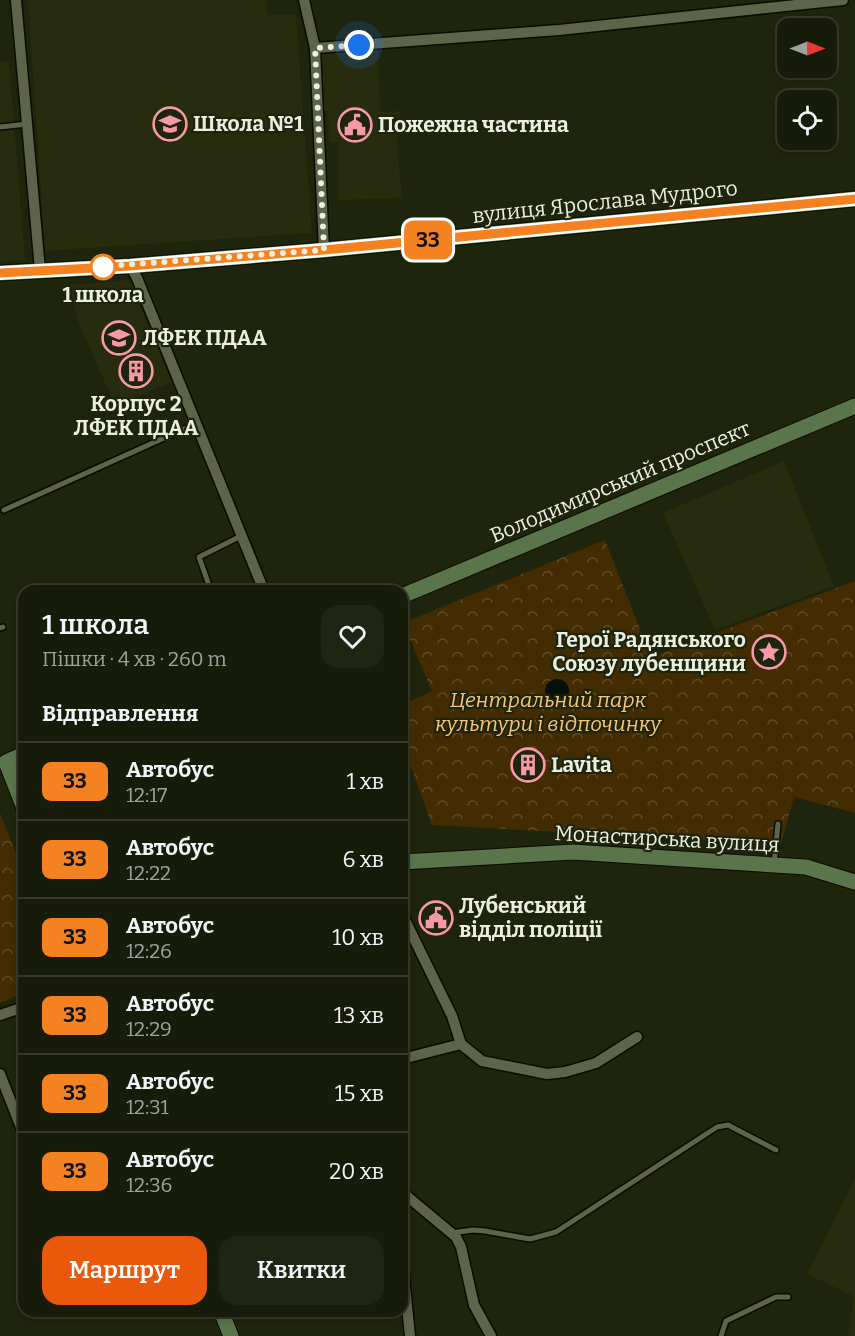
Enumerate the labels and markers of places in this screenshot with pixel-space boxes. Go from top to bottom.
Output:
school or university icon: Школа №1 [152,106,188,142]
public building icon: Пожежна частина [337,107,373,143]
place label: Школа №1 [193,111,303,137]
place label: Пожежна частина [378,112,569,138]
marker: 1 школа [90,254,116,280]
place label: 1 школа [62,282,144,308]
school or university icon: ЛФЕК ПДАА [101,320,137,356]
place label: ЛФЕК ПДАА [142,325,267,351]
building icon: Корпус 2 ЛФЕК ПДАА [118,353,154,389]
place label: Корпус 2 ЛФЕК ПДАА [74,391,198,441]
place label: Герої Радянського Союзу лубенщини [552,627,746,677]
place icon: Герої Радянського Союзу лубенщини [751,634,787,670]
building icon: Lavita [510,747,546,783]
place label: Lavita [551,752,612,778]
place label: Лубенський відділ поліції [459,893,602,943]
public building icon: Лубенський відділ поліції [418,900,454,936]

